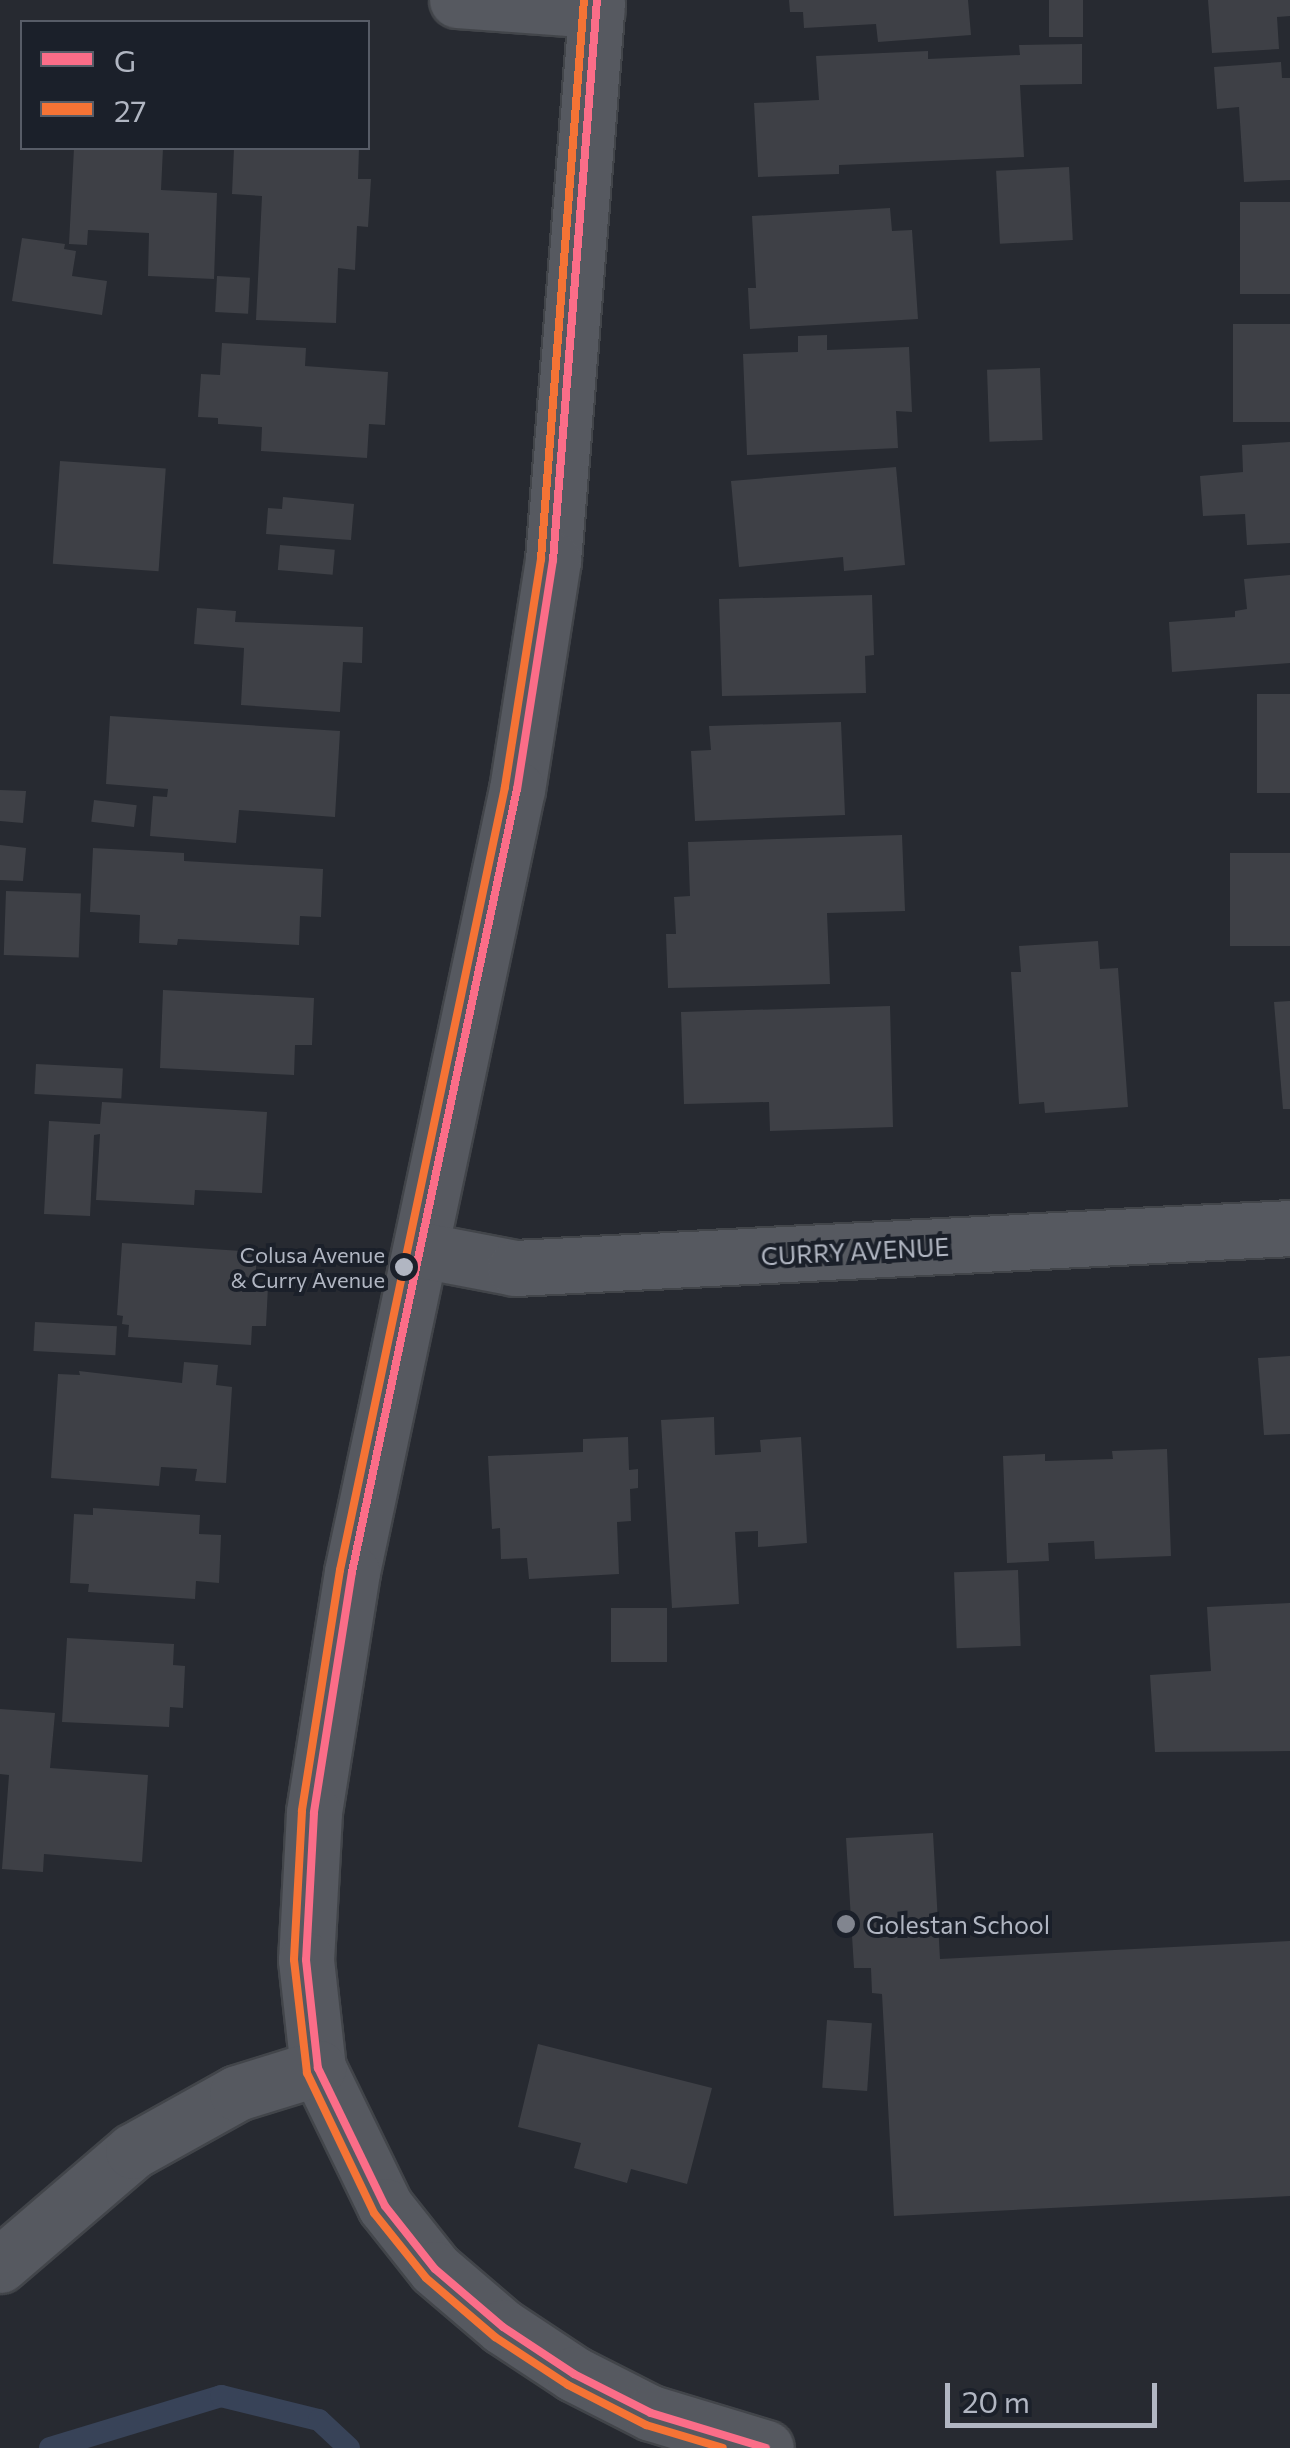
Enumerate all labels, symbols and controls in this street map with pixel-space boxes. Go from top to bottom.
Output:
legend [20,20,370,150]
text: G [114,41,136,78]
text: 27 [114,91,146,128]
street label: CURRY AVENUE [760,1231,950,1271]
place label: Colusa Avenue & Curry Avenue [231,1241,385,1292]
marker: Colusa Avenue & Curry Avenue [394,1257,414,1277]
place label: Golestan School [866,1909,1050,1939]
marker: Golestan School [835,1913,857,1935]
scale bar [950,2363,1162,2425]
text: 20 m [962,2382,1030,2419]

